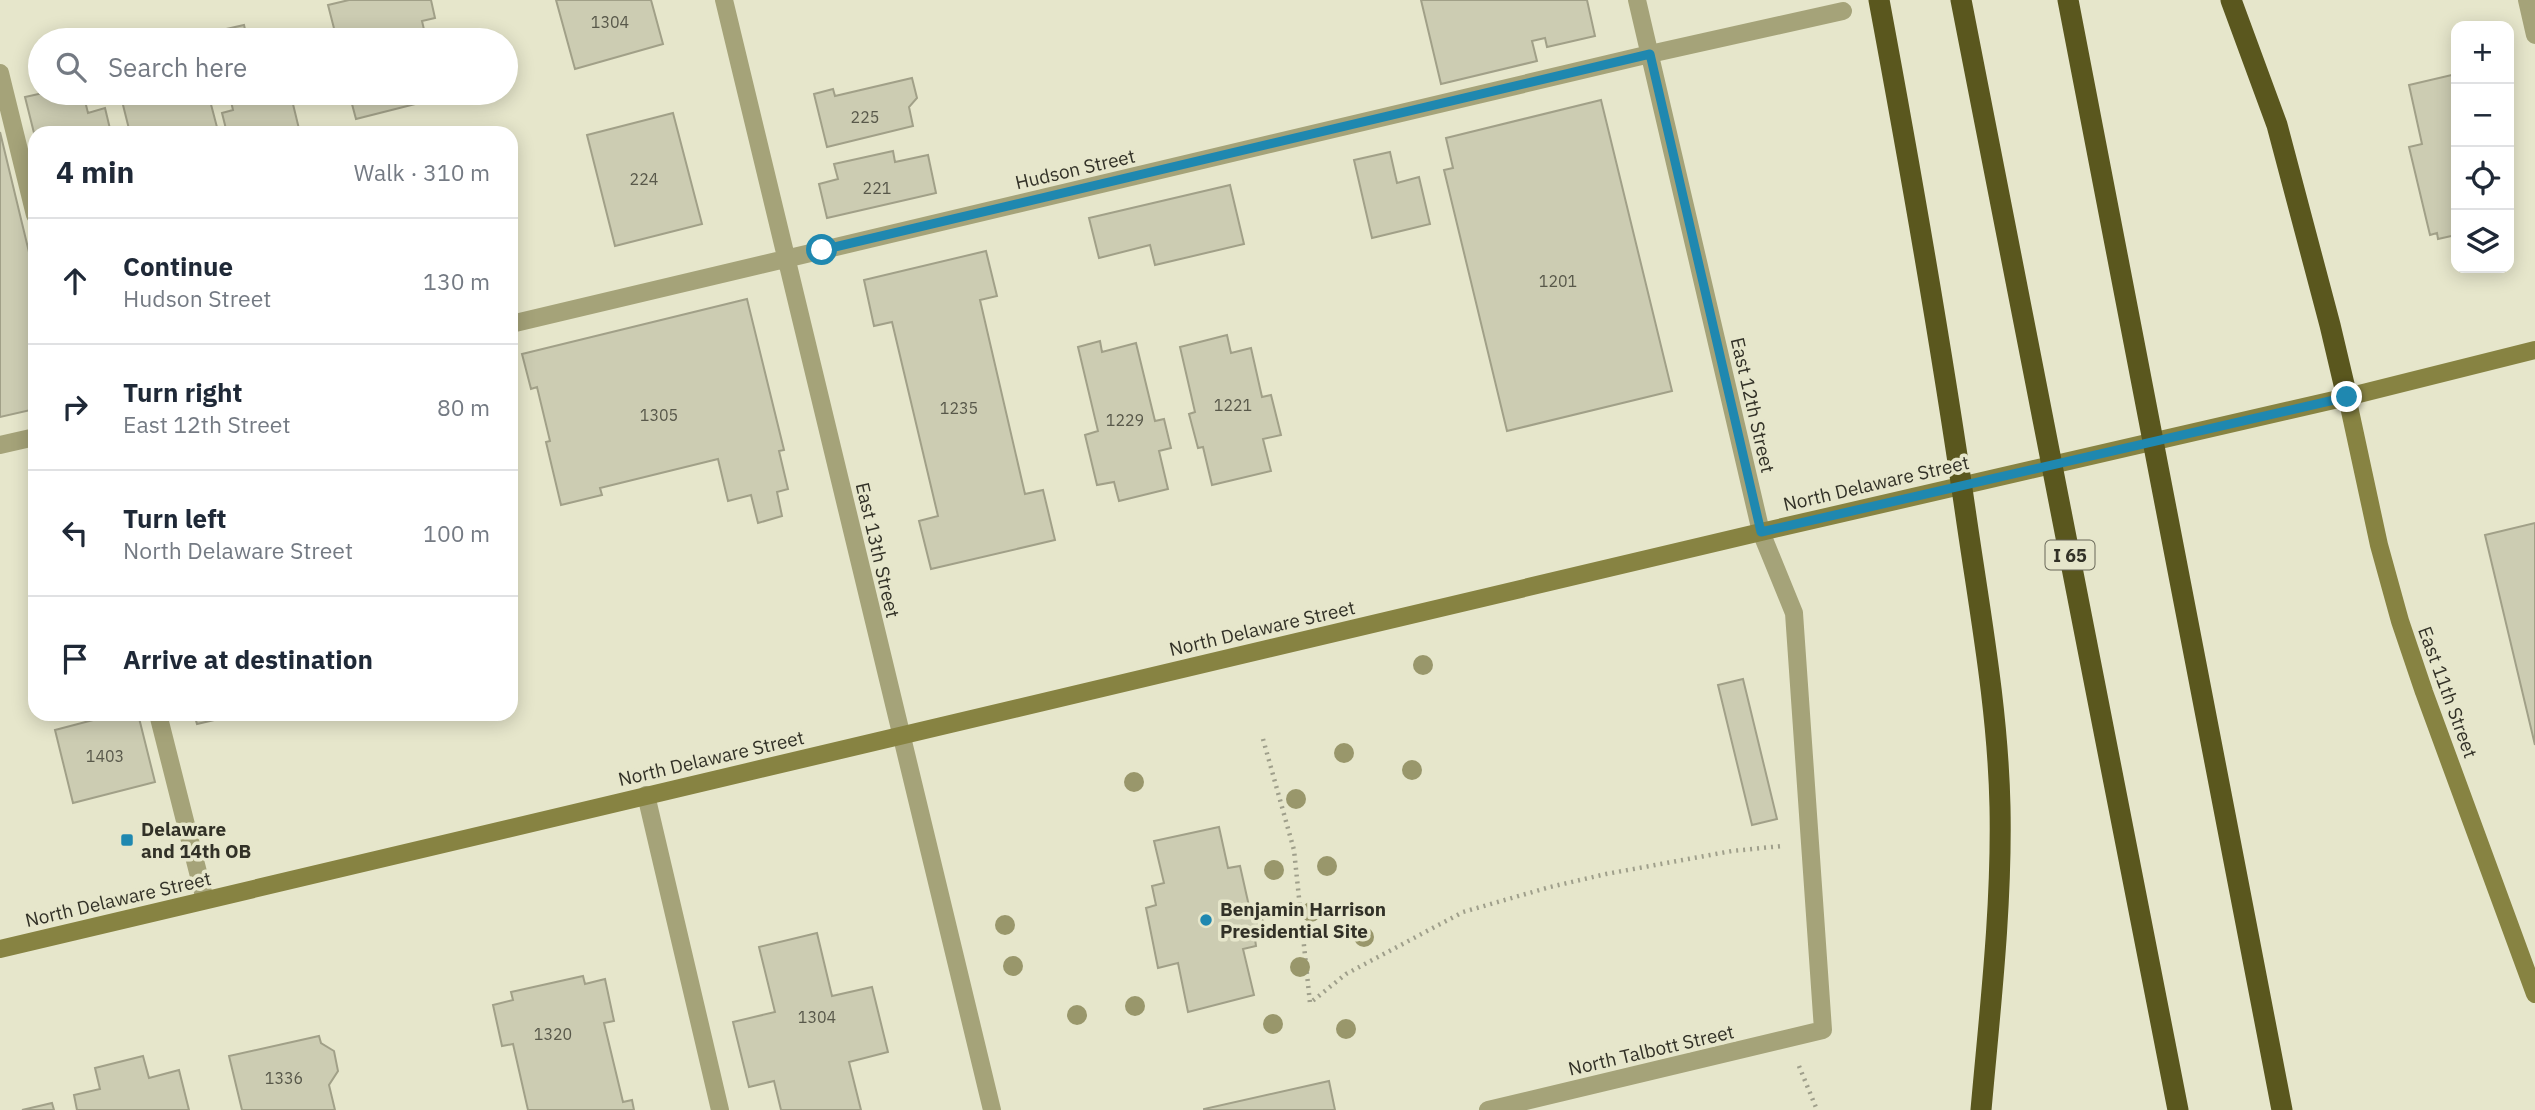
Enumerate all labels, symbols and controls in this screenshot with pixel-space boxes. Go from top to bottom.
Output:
house number: 1304 [591,12,629,32]
map controls [2451,21,2514,273]
button: + [2451,21,2514,84]
search box [28,28,518,105]
icon: search [52,48,90,86]
text: Search here [108,50,247,84]
button: − [2451,84,2514,147]
house number: 225 [851,107,879,127]
street label: Hudson Street [1013,144,1137,194]
button: locate [2451,147,2514,210]
text: 4 min [56,152,134,191]
text: Walk · 310 m [354,157,490,187]
house number: 224 [630,169,658,189]
house number: 221 [863,178,891,198]
button: layers [2451,210,2514,273]
route start [806,234,837,265]
text: Continue [123,249,233,283]
icon: ahead [56,262,94,300]
text: 130 m [423,266,490,296]
house number: 1201 [1539,271,1577,291]
text: Hudson Street [123,283,271,313]
street label: East 12th Street [1726,335,1780,475]
text: Turn right [123,375,242,409]
route end [2331,381,2362,412]
icon: right [56,388,94,426]
text: 80 m [437,392,490,422]
house number: 1221 [1214,395,1252,415]
house number: 1235 [940,398,978,418]
house number: 1305 [640,405,678,425]
text: East 12th Street [123,409,291,439]
house number: 1229 [1106,410,1144,430]
street label: North Delaware Street [1781,450,1971,516]
street label: East 13th Street [851,480,905,620]
text: Turn left [123,501,226,535]
icon: left [56,514,94,552]
text: 100 m [423,518,490,548]
text: North Delaware Street [123,535,353,565]
road number: I 65 [2046,540,2094,570]
street label: North Delaware Street [1167,595,1357,661]
street label: East 11th Street [2413,623,2483,761]
icon: arrive [56,640,94,678]
text: Arrive at destination [123,642,373,676]
street label: North Delaware Street [616,725,806,791]
house number: 1403 [86,746,124,766]
place label: Delaware and 14th OB [141,817,251,863]
marker: Delaware and 14th OB [119,832,135,848]
street label: North Delaware Street [23,866,213,932]
place label: Benjamin Harrison Presidential Site [1220,897,1386,943]
marker: Benjamin Harrison Presidential Site [1198,912,1214,928]
house number: 1304 [798,1007,836,1027]
street label: North Talbott Street [1566,1019,1736,1081]
house number: 1320 [534,1024,572,1044]
house number: 1336 [265,1068,303,1088]

